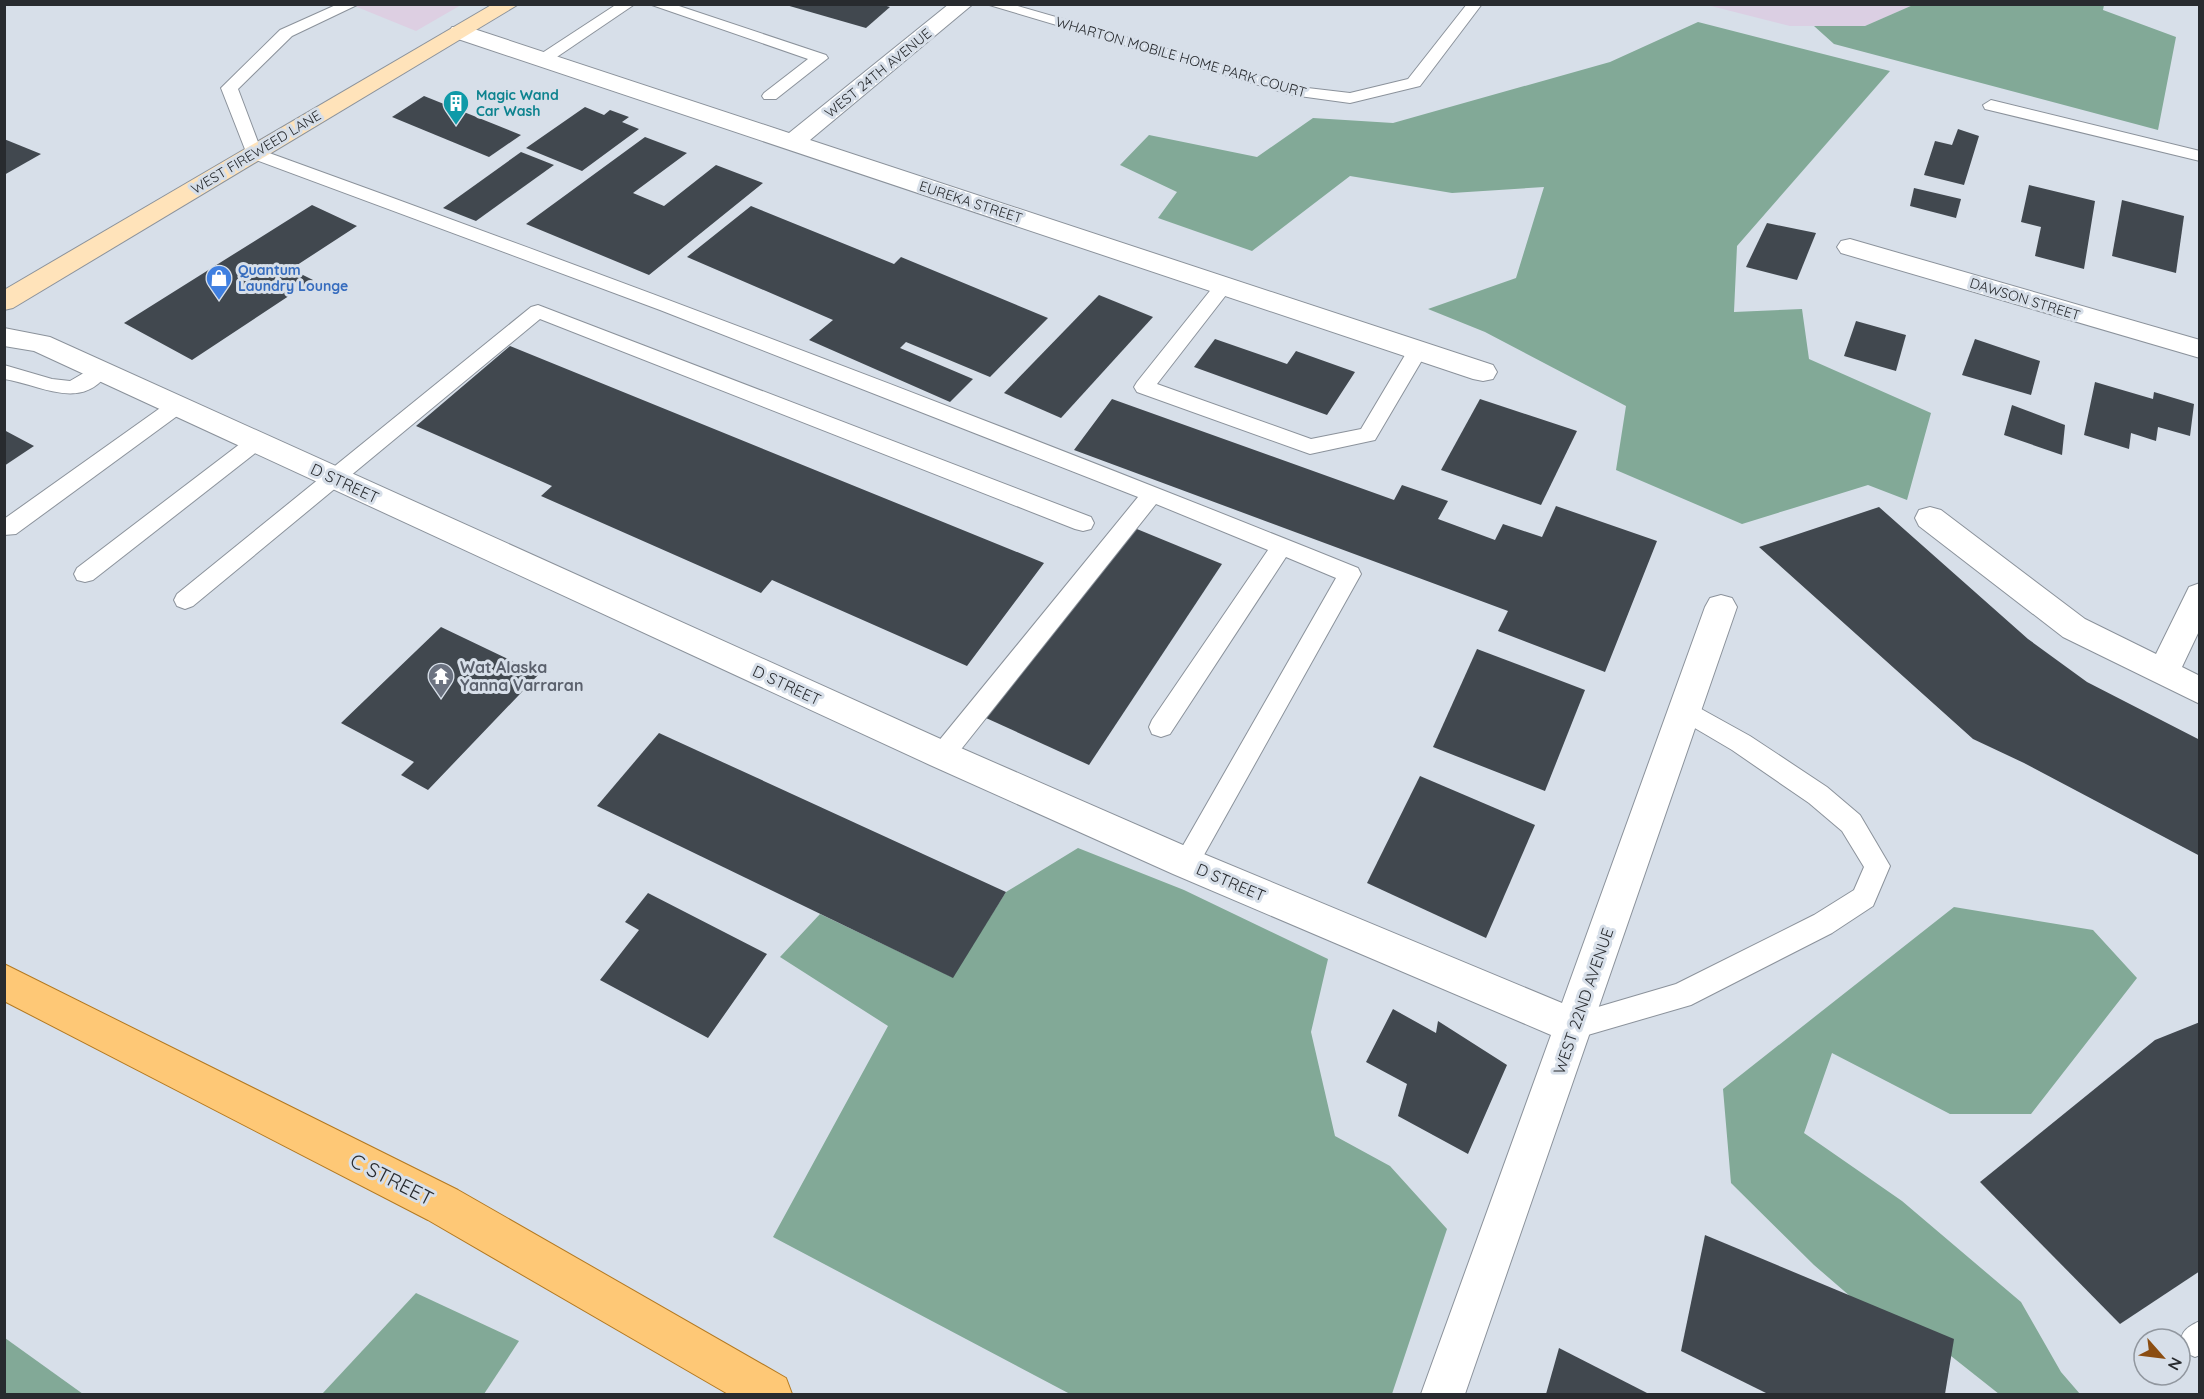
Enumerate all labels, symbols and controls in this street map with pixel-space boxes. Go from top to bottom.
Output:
street label: WHARTON MOBILE HOME PARK COURT [1054,13,1308,101]
street label: WEST 24TH AVENUE [821,24,935,122]
place label: Magic Wand Car Wash [476,86,559,120]
building icon: Magic Wand Car Wash [441,88,471,126]
street label: WEST FIREWEED LANE [188,106,324,198]
street label: EUREKA STREET [917,177,1025,227]
place label: Quantum Laundry Lounge [238,261,348,295]
shop icon: Quantum Laundry Lounge [204,263,234,301]
street label: DAWSON STREET [1967,274,2083,324]
street label: D STREET [308,458,383,508]
place label: Wat Alaska Yanna Varraran [460,657,583,695]
street label: D STREET [750,660,825,710]
temple icon: Wat Alaska Yanna Varraran [426,661,456,699]
street label: D STREET [1193,859,1269,906]
street label: WEST 22ND AVENUE [1549,925,1617,1077]
street label: C STREET [346,1147,438,1211]
north arrow [2132,1327,2192,1387]
text: N [2164,1354,2187,1374]

